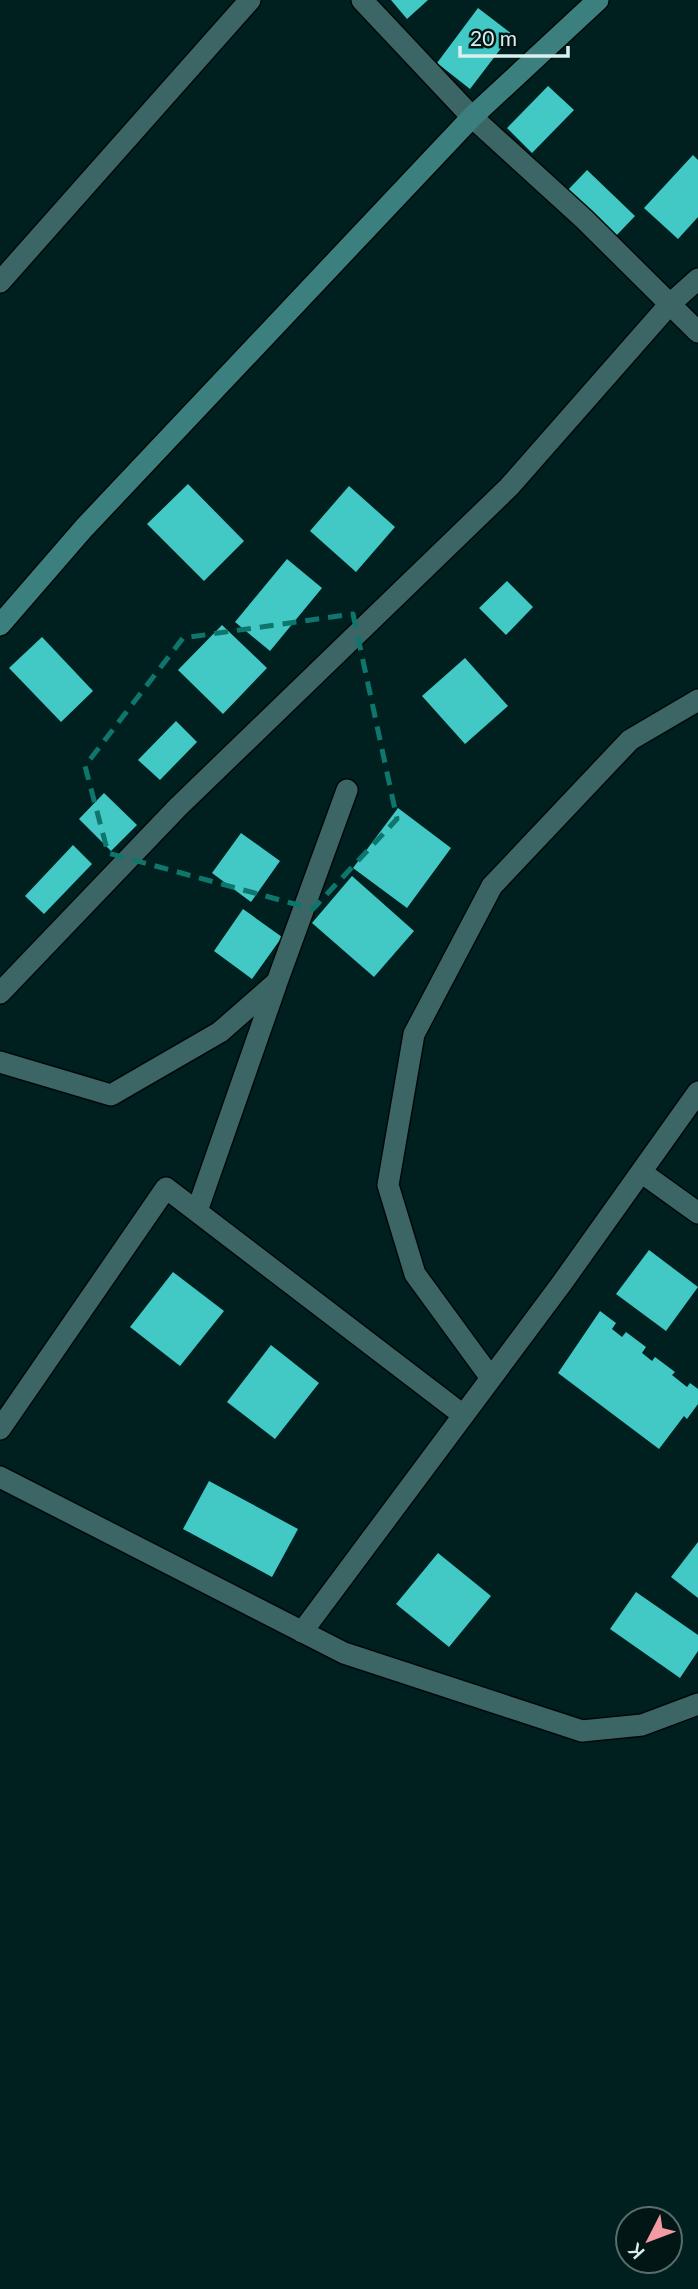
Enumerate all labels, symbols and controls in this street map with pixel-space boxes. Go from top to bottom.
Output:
scale bar [460,14,568,58]
text: 20 m [470,25,517,50]
north arrow [614,2205,684,2275]
text: K [622,2238,649,2264]

